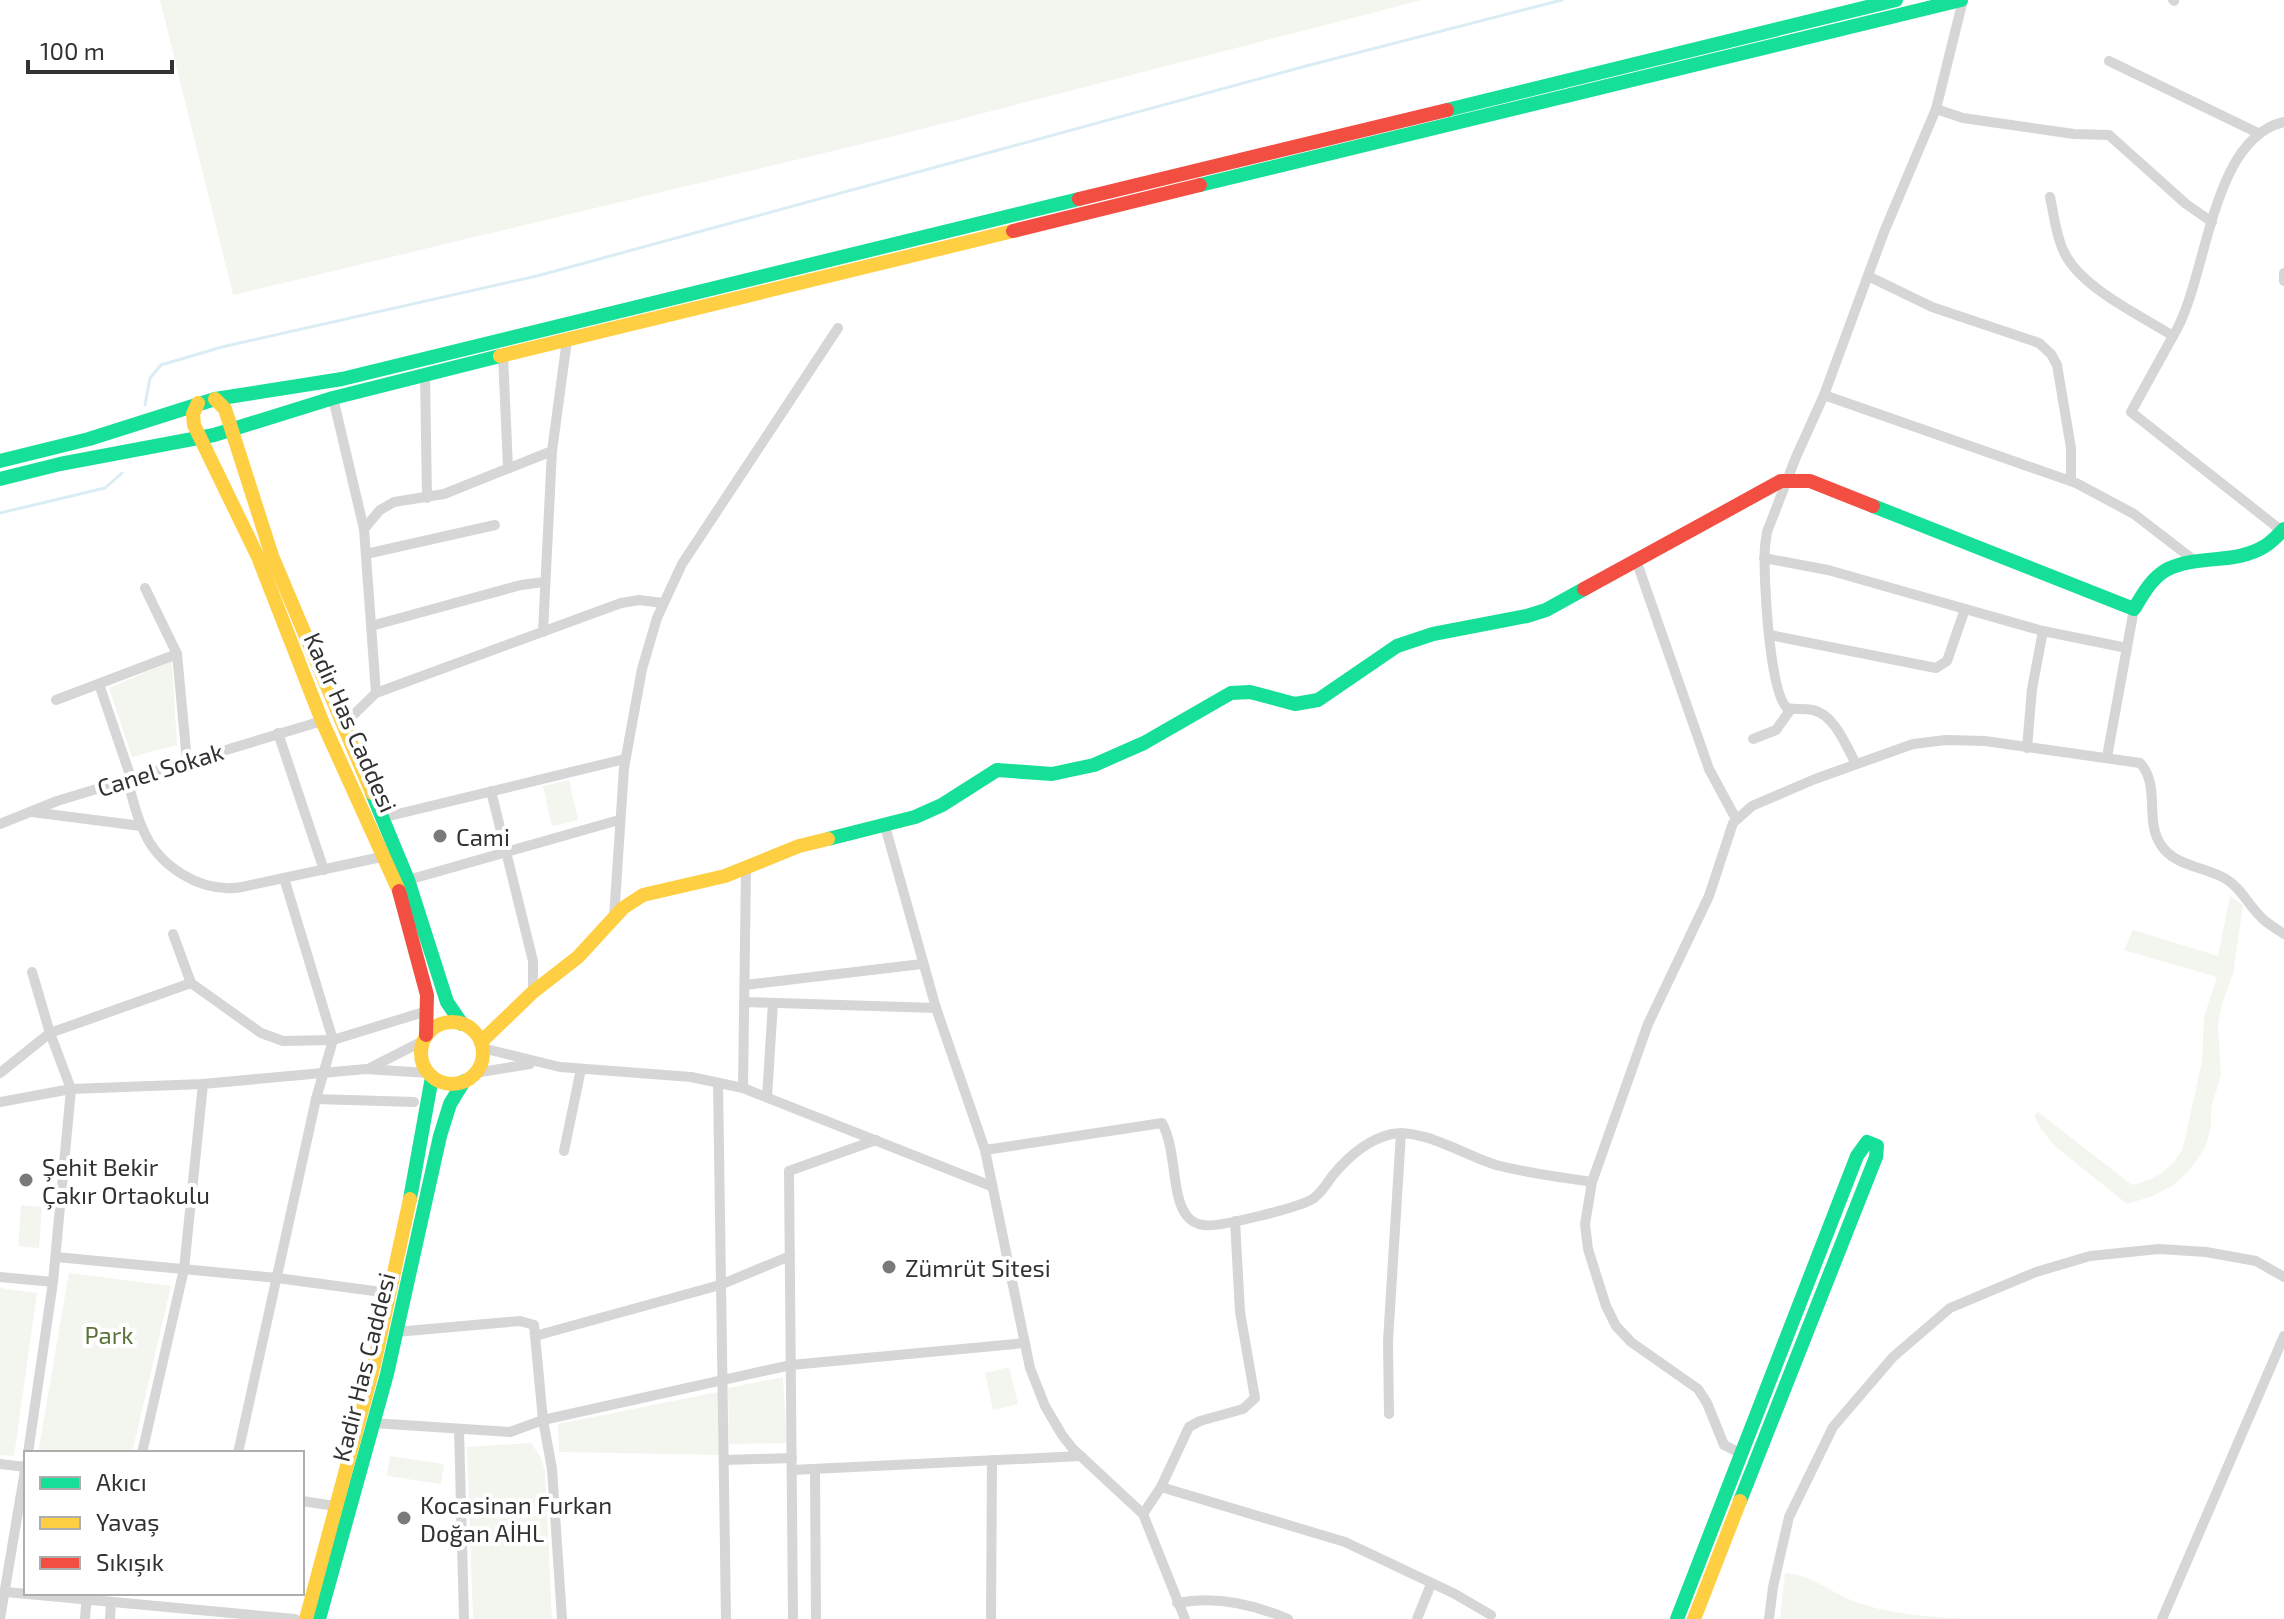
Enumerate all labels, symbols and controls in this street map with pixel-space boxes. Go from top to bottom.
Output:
scale bar [28,24,172,74]
text: 100 m [40,36,105,65]
street label: Kadir Has Caddesi [298,628,404,816]
street label: Canel Sokak [93,736,227,802]
place label: Cami [456,822,510,851]
marker: Cami [431,827,449,845]
place label: Şehit Bekir Çakır Ortaokulu [42,1152,210,1210]
marker: Şehit Bekir Çakır Ortaokulu [17,1171,35,1189]
place label: Zümrüt Sitesi [905,1253,1051,1282]
marker: Zümrüt Sitesi [880,1258,898,1276]
street label: Kadir Has Caddesi [326,1270,400,1464]
park label: Park [84,1320,134,1349]
legend [24,1451,304,1595]
text: Akıcı [96,1467,147,1496]
place label: Kocasinan Furkan Doğan AİHL [420,1490,612,1547]
text: Yavaş [96,1507,159,1537]
marker: Kocasinan Furkan Doğan AİHL [395,1509,413,1527]
text: Sıkışık [96,1547,164,1577]

